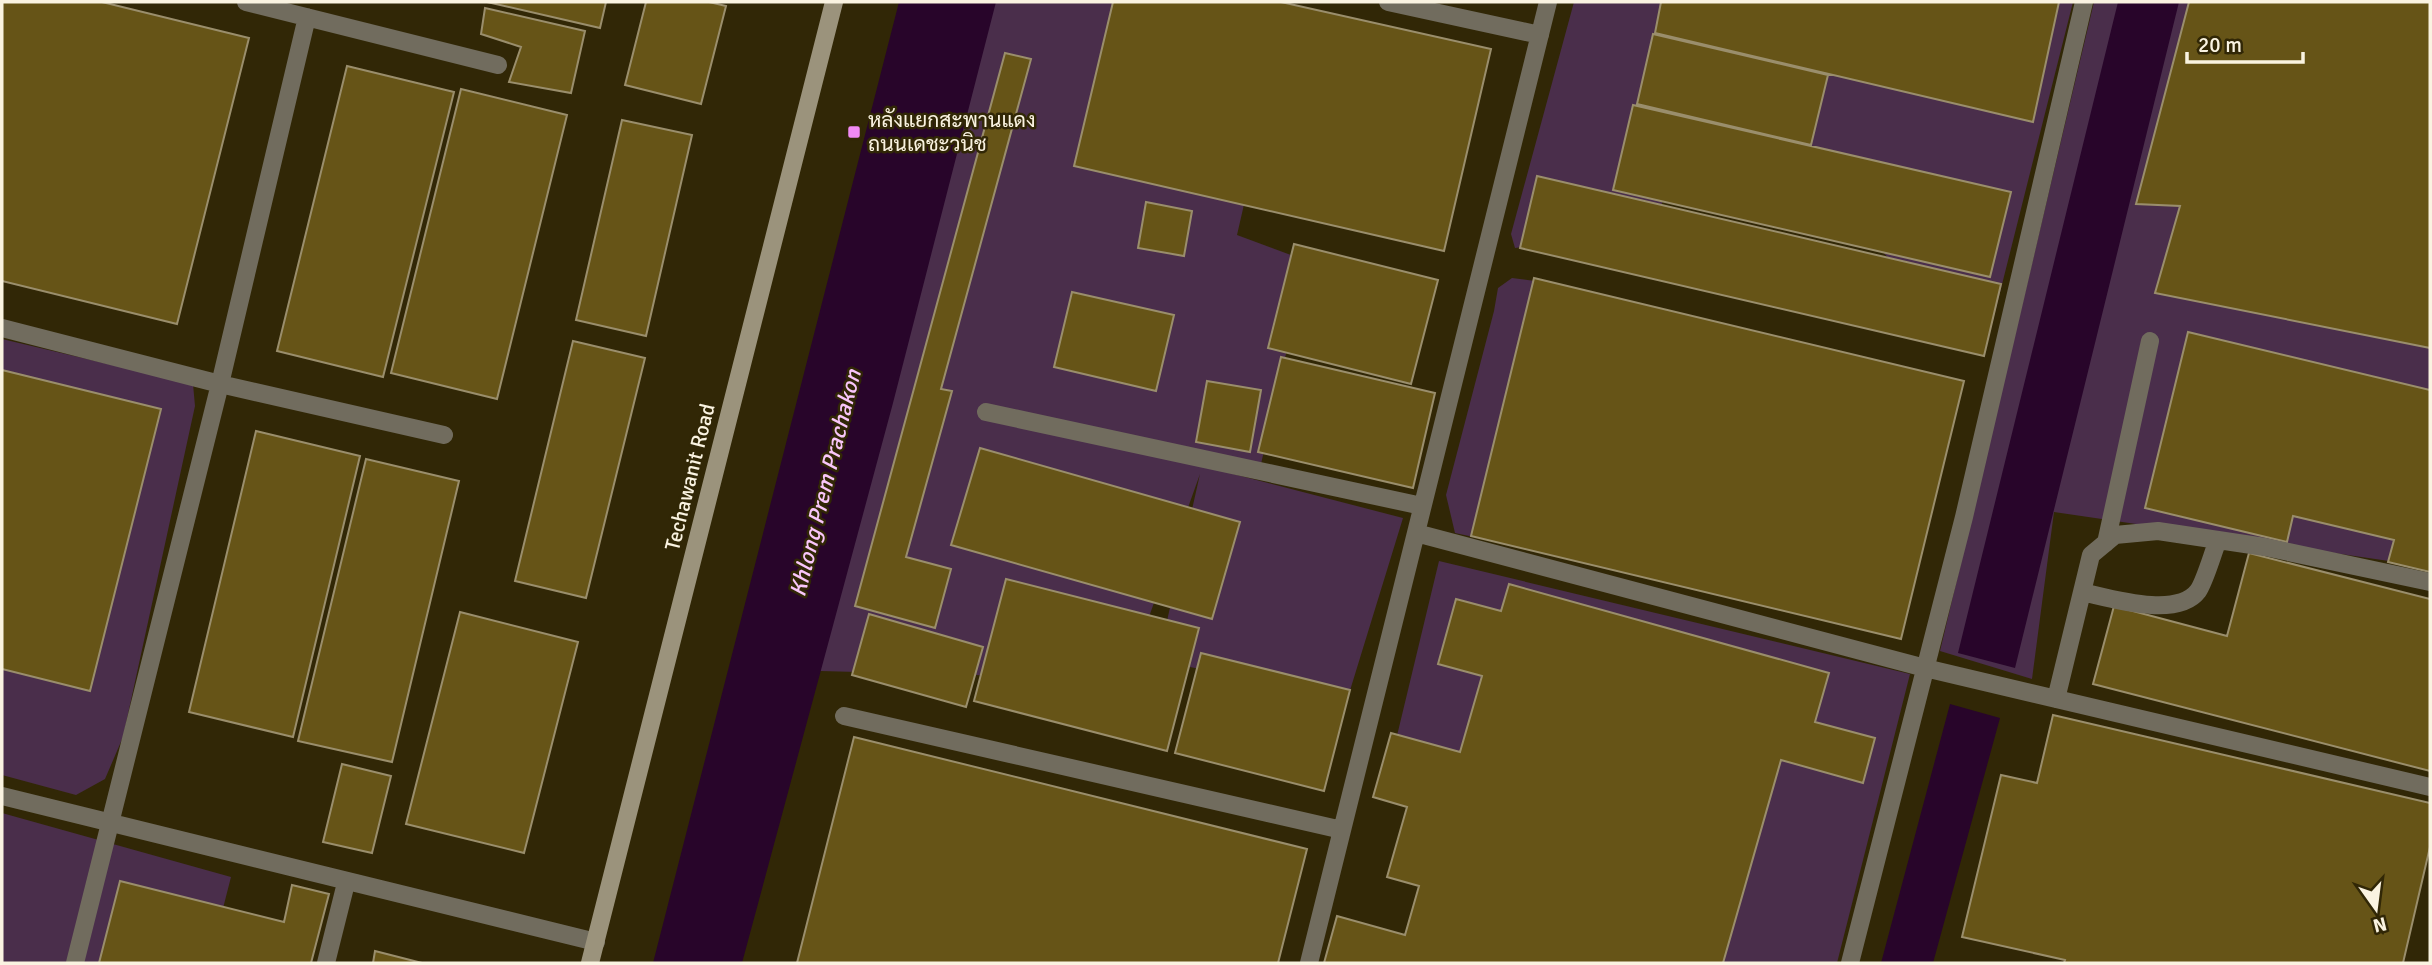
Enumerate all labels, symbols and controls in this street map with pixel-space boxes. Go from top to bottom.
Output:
scale bar [2187,21,2302,65]
text: 20 m [2198,32,2242,58]
place label: หลังแยกสะพานแดง ถนนเดชะวนิช [868,107,1036,157]
marker: หลังแยกสะพานแดง ถนนเดชะวนิช [846,124,862,140]
water label: Khlong Prem Prachakon [783,365,868,600]
street label: Techawanit Road [659,401,721,553]
north arrow [2341,874,2411,944]
text: N [2371,911,2389,938]

